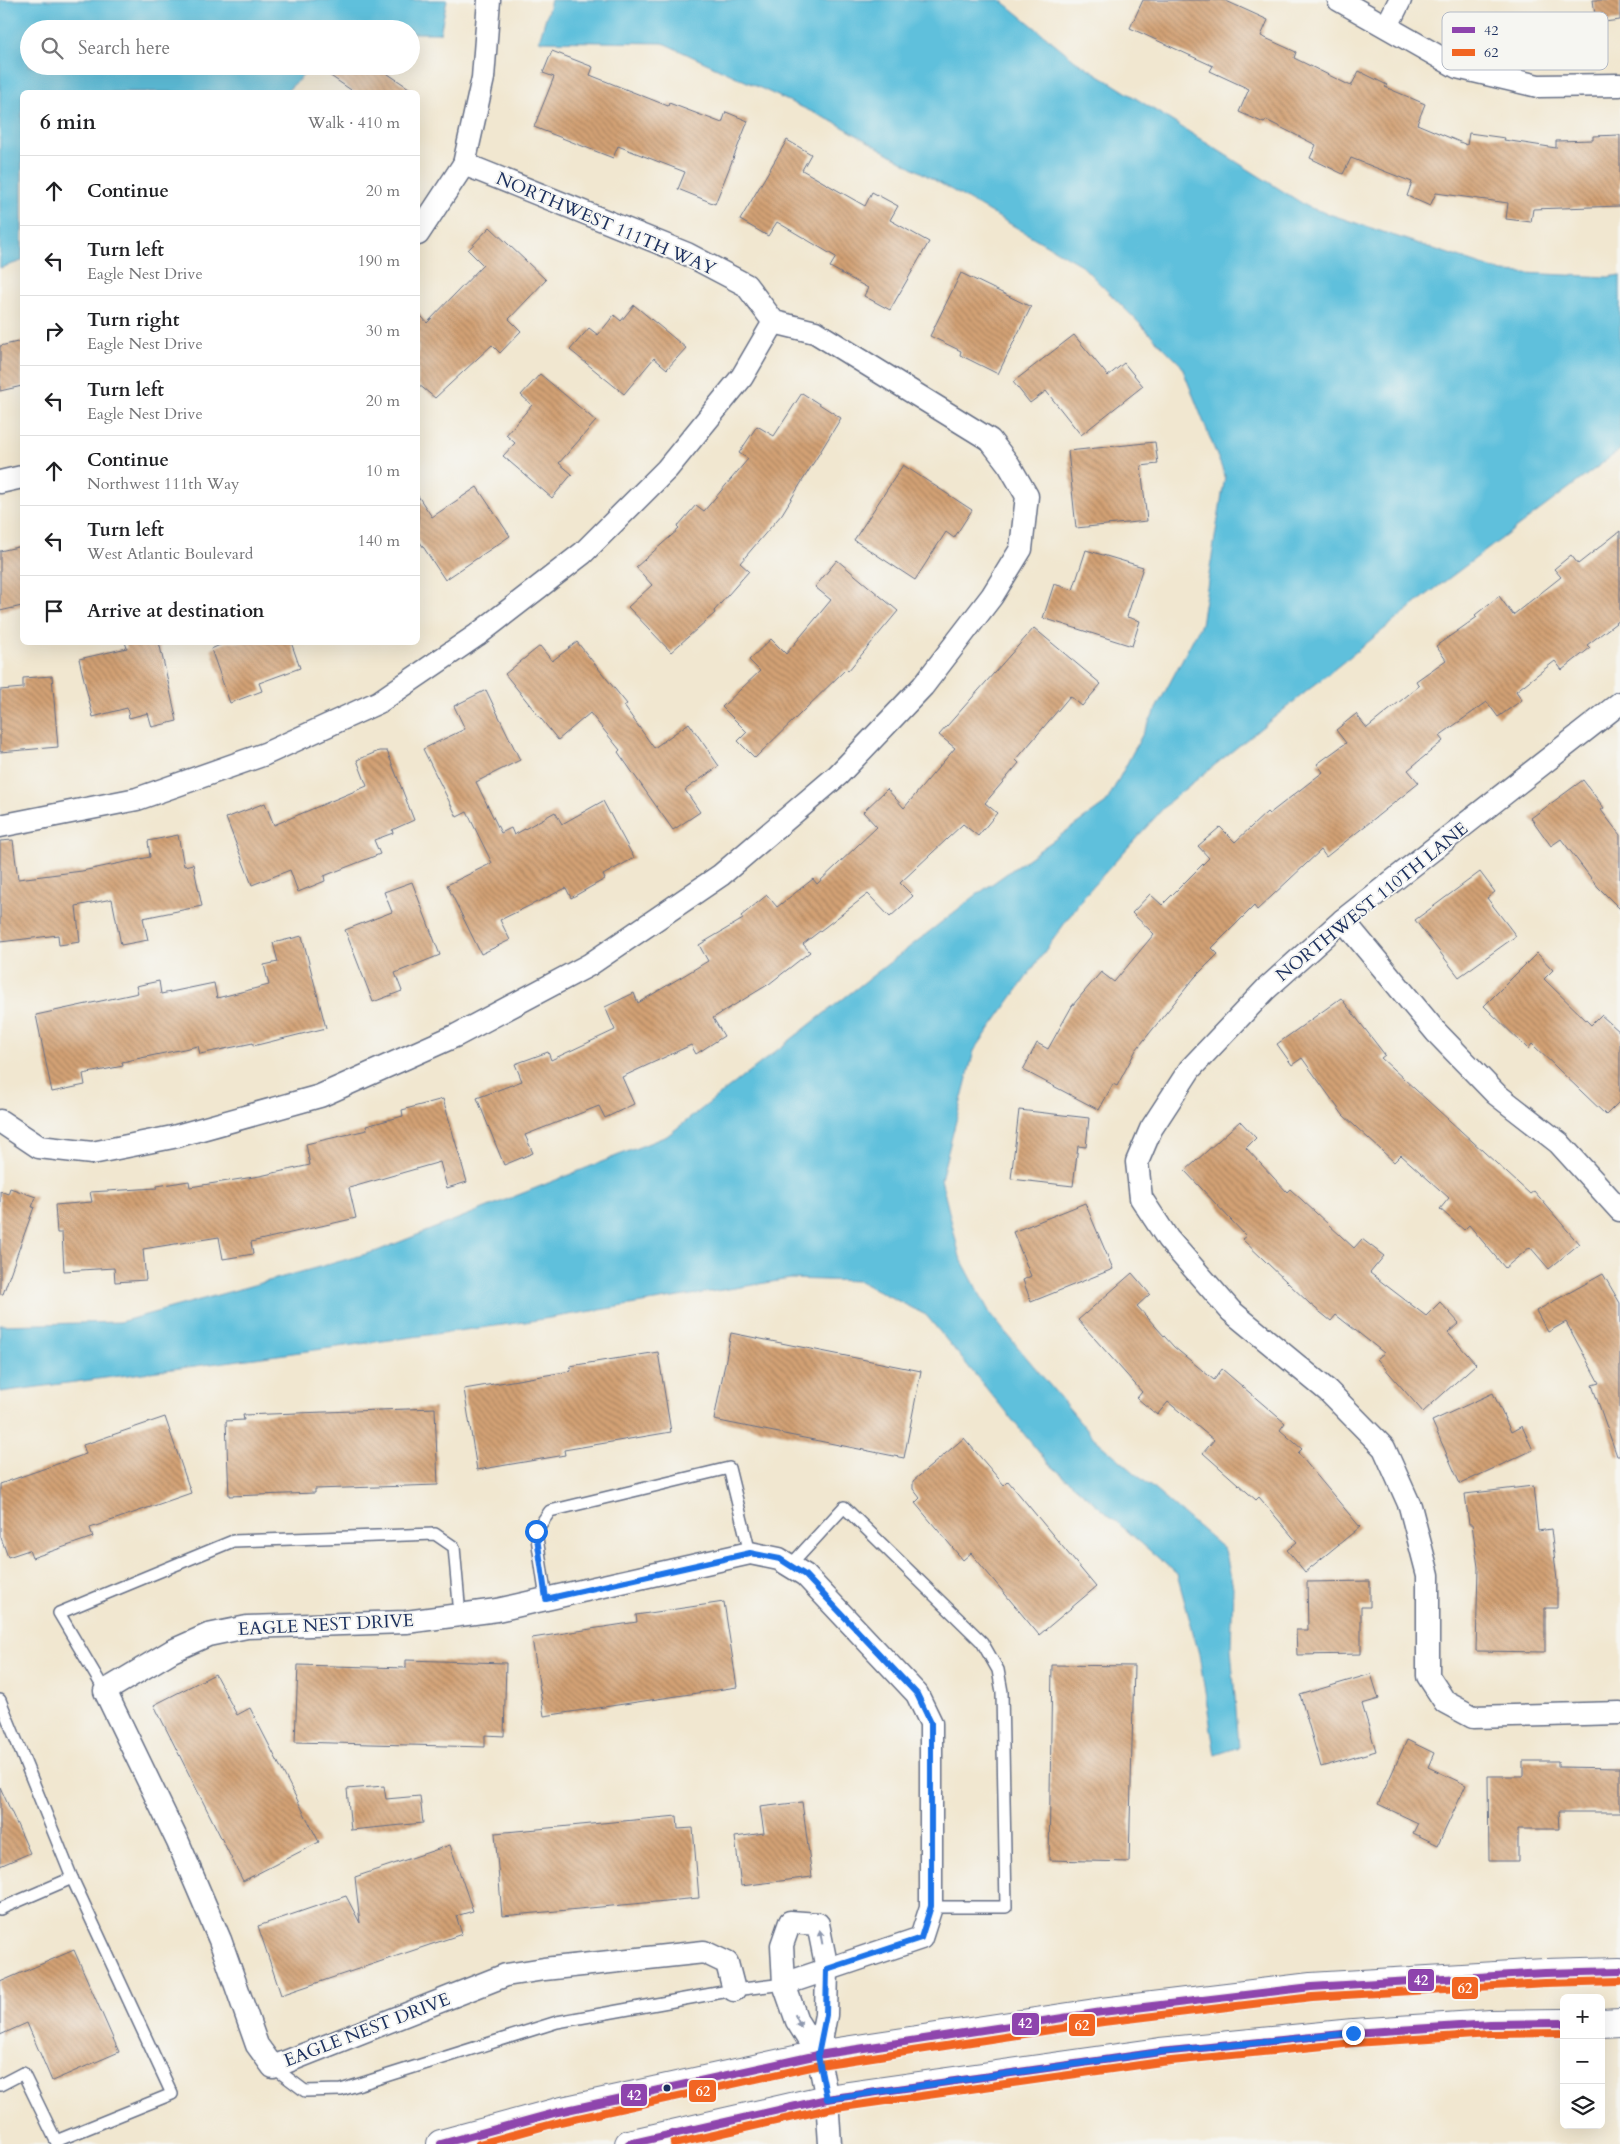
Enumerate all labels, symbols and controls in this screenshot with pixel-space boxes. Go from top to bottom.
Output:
legend [1442,12,1608,70]
search box [20,20,420,75]
text: 42 [1484,21,1498,40]
icon: search [38,34,66,62]
text: Search here [78,35,170,61]
text: 62 [1484,43,1498,62]
text: 6 min [40,108,96,137]
text: Walk · 410 m [308,112,400,134]
street label: NORTHWEST 111TH WAY [492,166,720,282]
icon: ahead [40,177,68,205]
text: Continue [87,178,169,204]
text: 20 m [366,180,400,202]
text: Turn left [87,237,164,263]
icon: left [40,247,68,275]
text: 190 m [358,250,400,272]
text: Eagle Nest Drive [87,263,203,285]
text: Turn right [87,307,179,333]
icon: right [40,317,68,345]
text: 30 m [366,320,400,342]
text: Eagle Nest Drive [87,333,203,355]
text: Turn left [87,377,164,403]
icon: left [40,387,68,415]
text: 20 m [366,390,400,412]
text: Eagle Nest Drive [87,403,203,425]
text: Continue [87,447,169,473]
icon: ahead [40,457,68,485]
text: 10 m [366,460,400,482]
text: Northwest 111th Way [87,473,240,495]
text: Turn left [87,517,164,543]
icon: left [40,527,68,555]
text: 140 m [358,530,400,552]
text: West Atlantic Boulevard [87,543,253,565]
icon: arrive [40,597,68,625]
text: Arrive at destination [87,598,264,624]
street label: NORTHWEST 110TH LANE [1271,817,1473,987]
route start [525,1520,548,1543]
street label: EAGLE NEST DRIVE [237,1608,415,1642]
one-way arrow [817,1930,825,1945]
line badge: 42 [1407,1968,1435,1992]
text: 42 [1414,1971,1428,1990]
line badge: 62 [1451,1976,1479,2000]
text: 62 [1458,1979,1472,1998]
street label: EAGLE NEST DRIVE [280,1987,454,2073]
map controls [1560,1994,1605,2129]
button: + [1560,1994,1605,2039]
line badge: 42 [1011,2012,1040,2036]
line badge: 62 [1068,2013,1096,2037]
one-way arrow [794,2014,802,2028]
text: 42 [1018,2014,1032,2033]
text: 62 [1075,2016,1089,2035]
route end [1342,2022,1365,2045]
button: − [1560,2039,1605,2084]
line badge: 62 [688,2079,717,2103]
text: 62 [696,2082,710,2101]
line badge: 42 [620,2083,648,2107]
unlabelled marker [662,2083,672,2093]
button: layers [1560,2084,1605,2129]
text: 42 [627,2086,641,2105]

